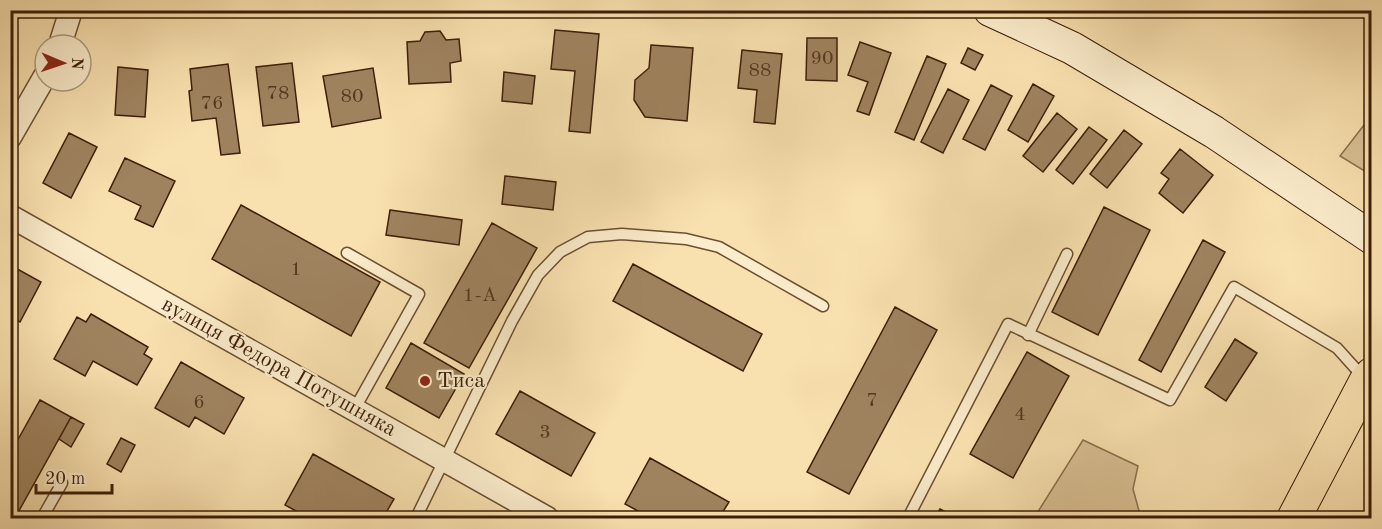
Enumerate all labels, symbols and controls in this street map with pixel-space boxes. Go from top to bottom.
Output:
north arrow [33,33,93,93]
house number: 90 [810,49,834,69]
text: N [68,57,84,71]
house number: 88 [748,61,772,81]
house number: 78 [266,84,290,104]
house number: 80 [340,87,364,107]
house number: 76 [200,94,224,114]
house number: 1 [290,260,302,280]
house number: 1-А [463,286,497,306]
street label: вулиця Федора Потушняка [158,293,400,441]
place label: Тиса [437,370,485,392]
marker: Тиса [418,374,432,388]
house number: 7 [866,391,878,411]
house number: 6 [193,393,205,413]
house number: 4 [1014,405,1026,425]
house number: 3 [539,423,551,443]
scale bar [36,457,112,495]
text: 20 m [45,470,85,488]

